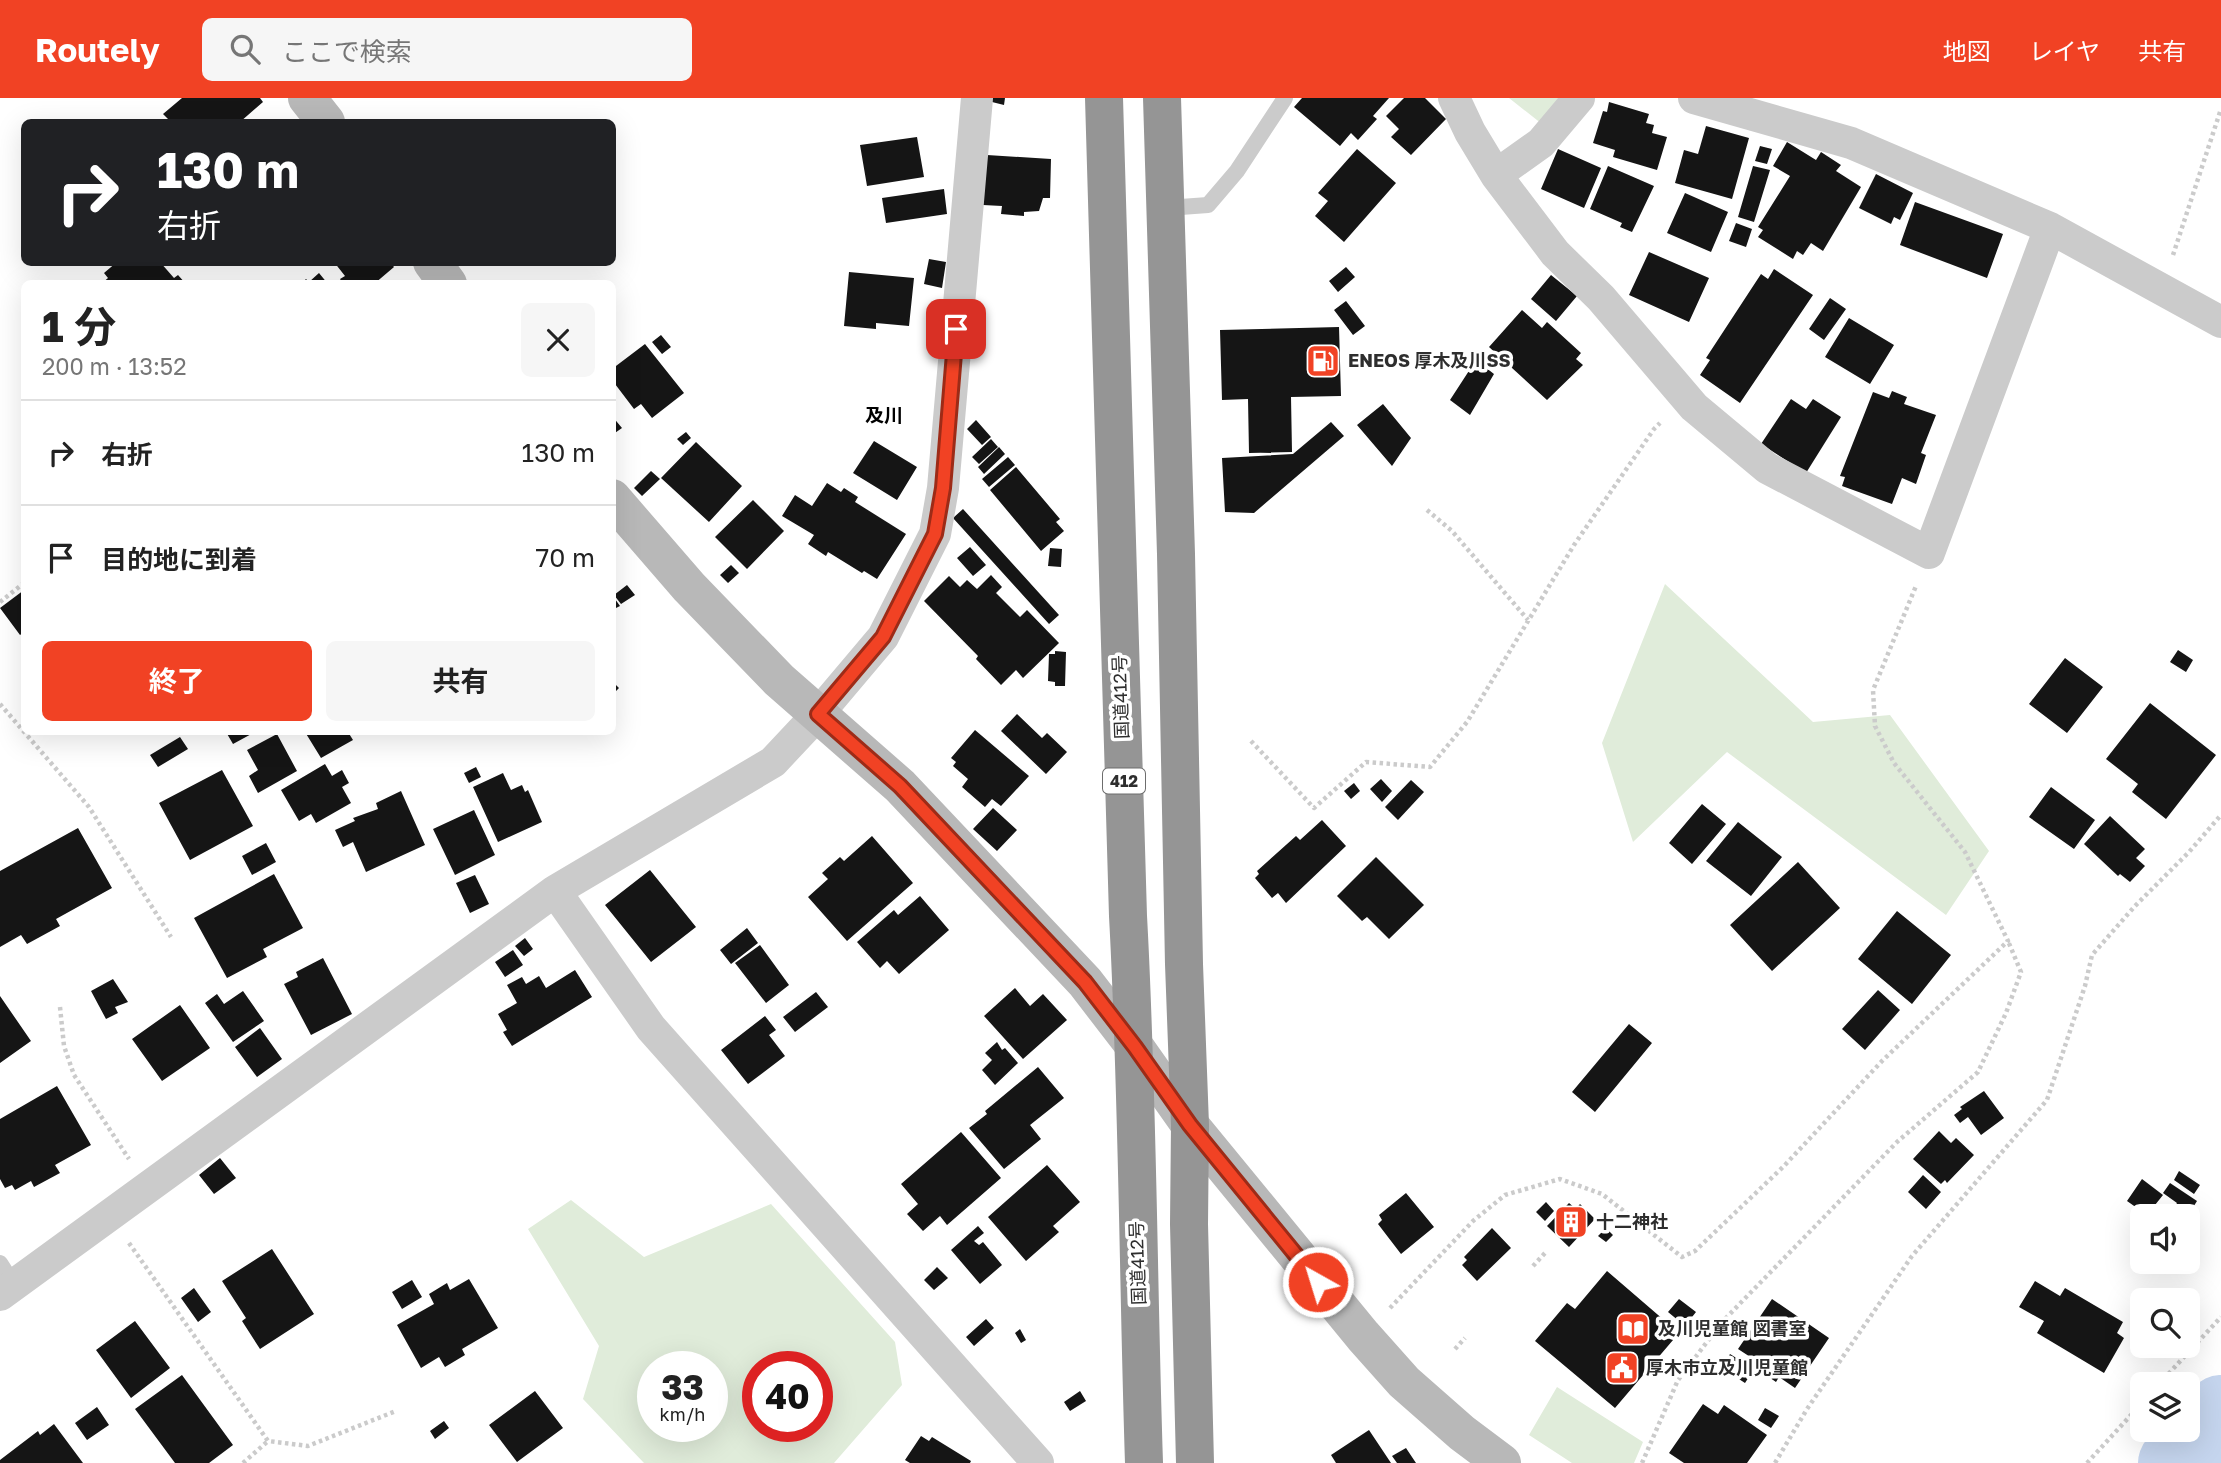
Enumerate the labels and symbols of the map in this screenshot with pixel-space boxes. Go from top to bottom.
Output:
pin [926,299,986,359]
fuel station icon: ENEOS 厚木及川SS [1304,342,1342,380]
place label: ENEOS 厚木及川SS [1348,349,1511,371]
district label: 及川 [865,403,903,426]
street label: 国道412号 [1108,655,1132,739]
road number: 412 [1103,768,1145,794]
building icon: 十二神社 [1552,1203,1590,1241]
place label: 十二神社 [1596,1210,1668,1232]
street label: 国道412号 [1125,1221,1149,1305]
position arrow [1281,1245,1355,1319]
library icon: 及川児童館 図書室 [1614,1310,1652,1348]
place label: 及川児童館 図書室 [1658,1317,1807,1339]
public building icon: 厚木市立及川児童館 [1603,1349,1641,1387]
speed limit sign: 40 [742,1351,833,1442]
place label: 厚木市立及川児童館 [1646,1356,1808,1378]

